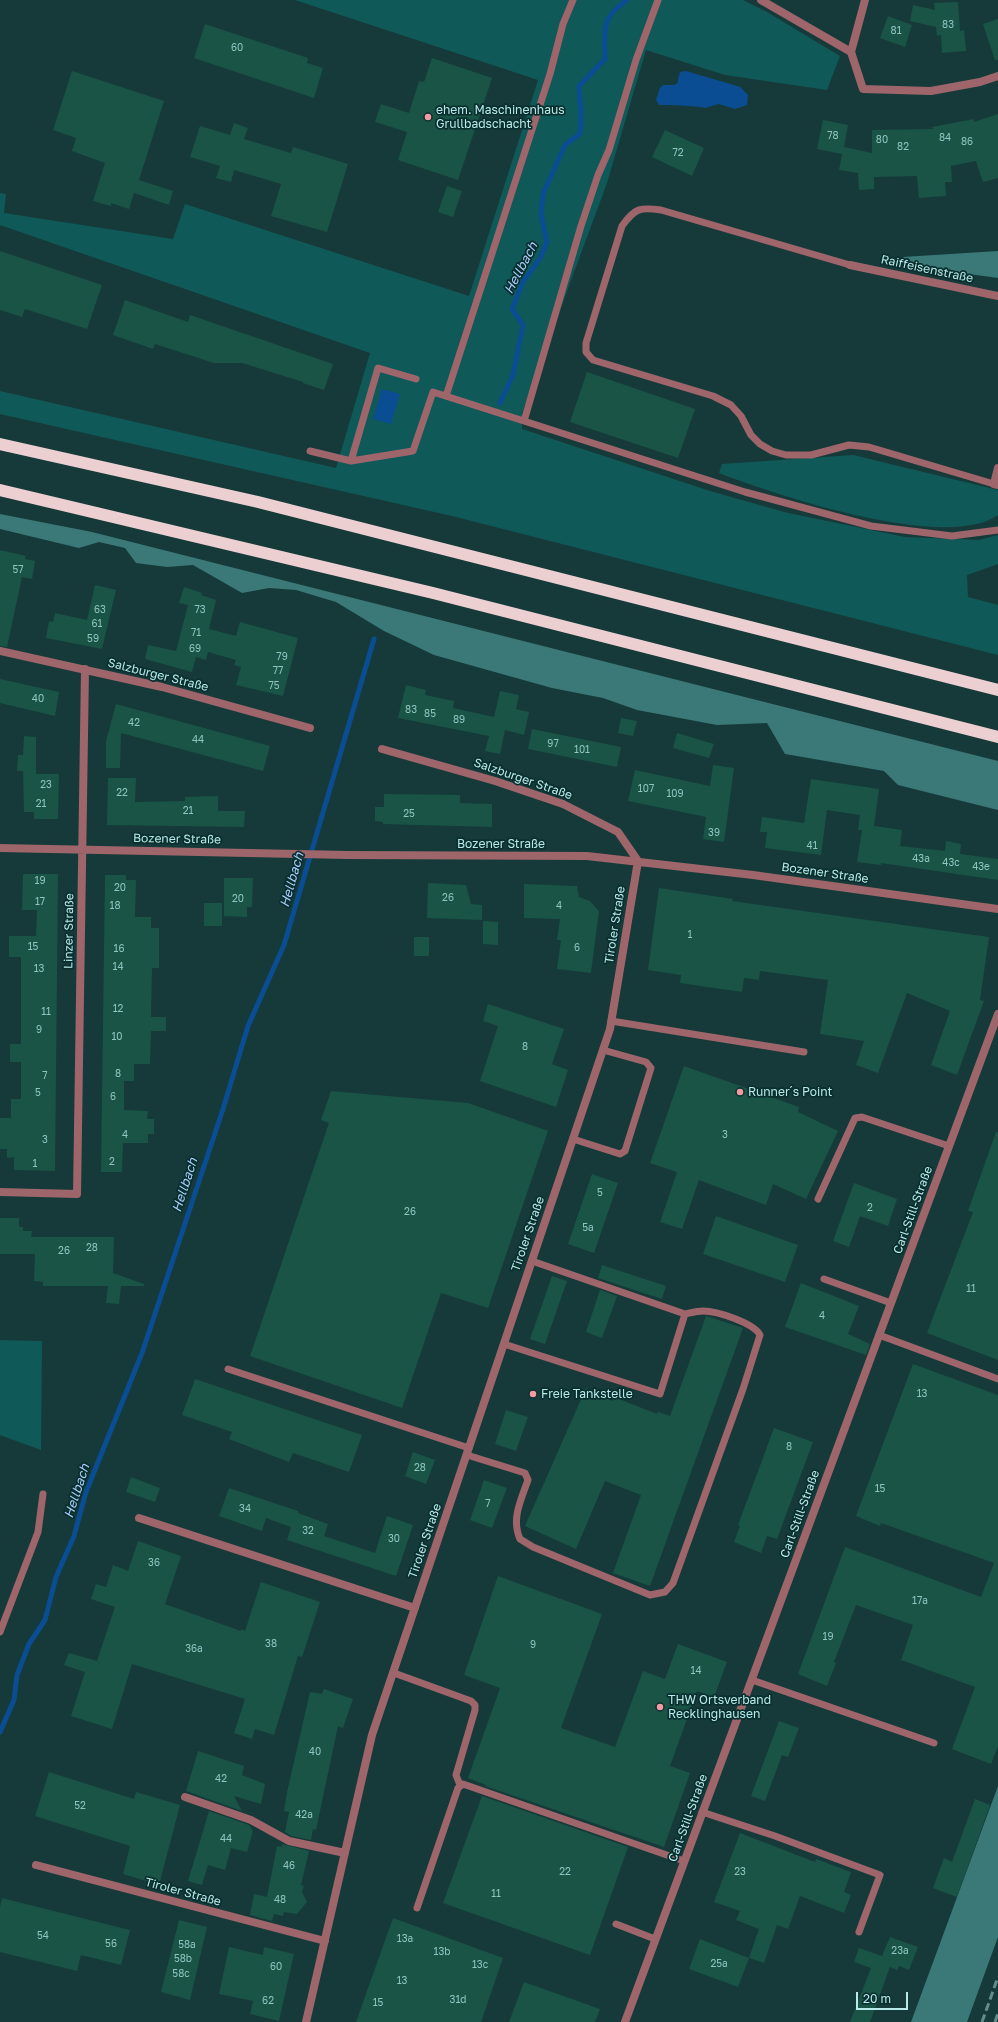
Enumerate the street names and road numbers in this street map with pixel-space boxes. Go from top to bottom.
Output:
street label: Raiffeisenstraße [879,252,975,286]
street label: Salzburger Straße [106,656,210,694]
street label: Salzburger Straße [472,755,574,803]
street label: Bozener Straße [133,831,221,847]
street label: Bozener Straße [457,837,545,851]
street label: Bozener Straße [781,860,869,886]
street label: Tiroler Straße [602,885,628,965]
street label: Linzer Straße [61,893,77,969]
street label: Carl-Still-Straße [890,1164,936,1256]
street label: Tiroler Straße [508,1195,548,1273]
street label: Carl-Still-Straße [777,1468,823,1560]
street label: Tiroler Straße [405,1502,445,1580]
street label: Carl-Still-Straße [665,1772,711,1864]
street label: Tiroler Straße [143,1875,223,1909]

